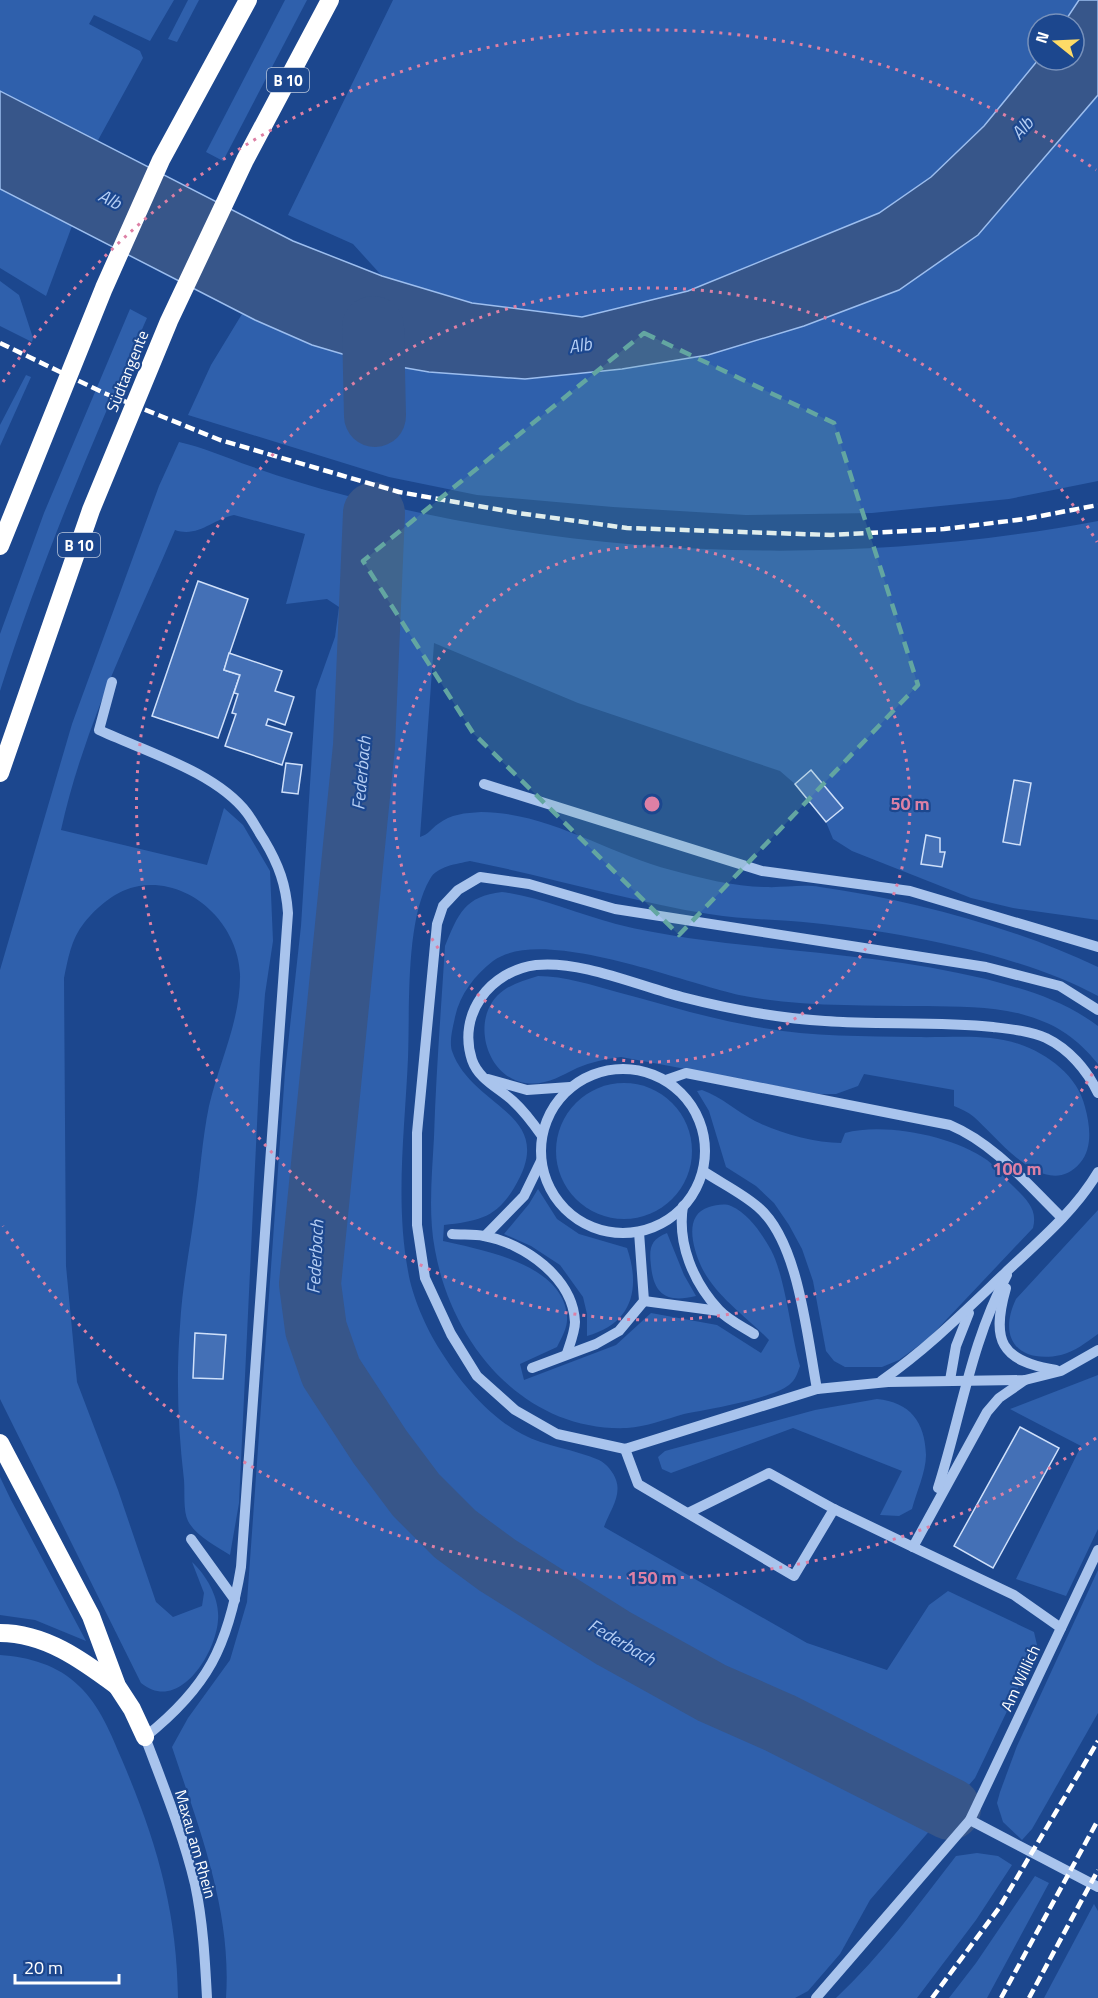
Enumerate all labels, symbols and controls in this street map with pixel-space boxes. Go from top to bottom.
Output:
north arrow [1026,12,1086,72]
text: N [1029,28,1055,46]
road number: B 10 [267,68,309,92]
water label: Alb [1004,110,1040,145]
water label: Alb [94,182,127,217]
street label: Südtangente [100,326,154,416]
water label: Alb [567,330,594,360]
road number: B 10 [58,533,100,557]
water label: Federbach [344,734,378,811]
text: 50 m [890,790,930,817]
centre of rings [642,794,662,814]
text: 100 m [992,1155,1042,1182]
water label: Federbach [300,1218,330,1295]
text: 150 m [627,1564,677,1591]
water label: Federbach [583,1612,662,1673]
street label: Am Willich [994,1641,1046,1715]
street label: Maxau am Rhein [169,1787,223,1901]
scale bar [15,1947,118,1985]
text: 20 m [24,1954,63,1981]

